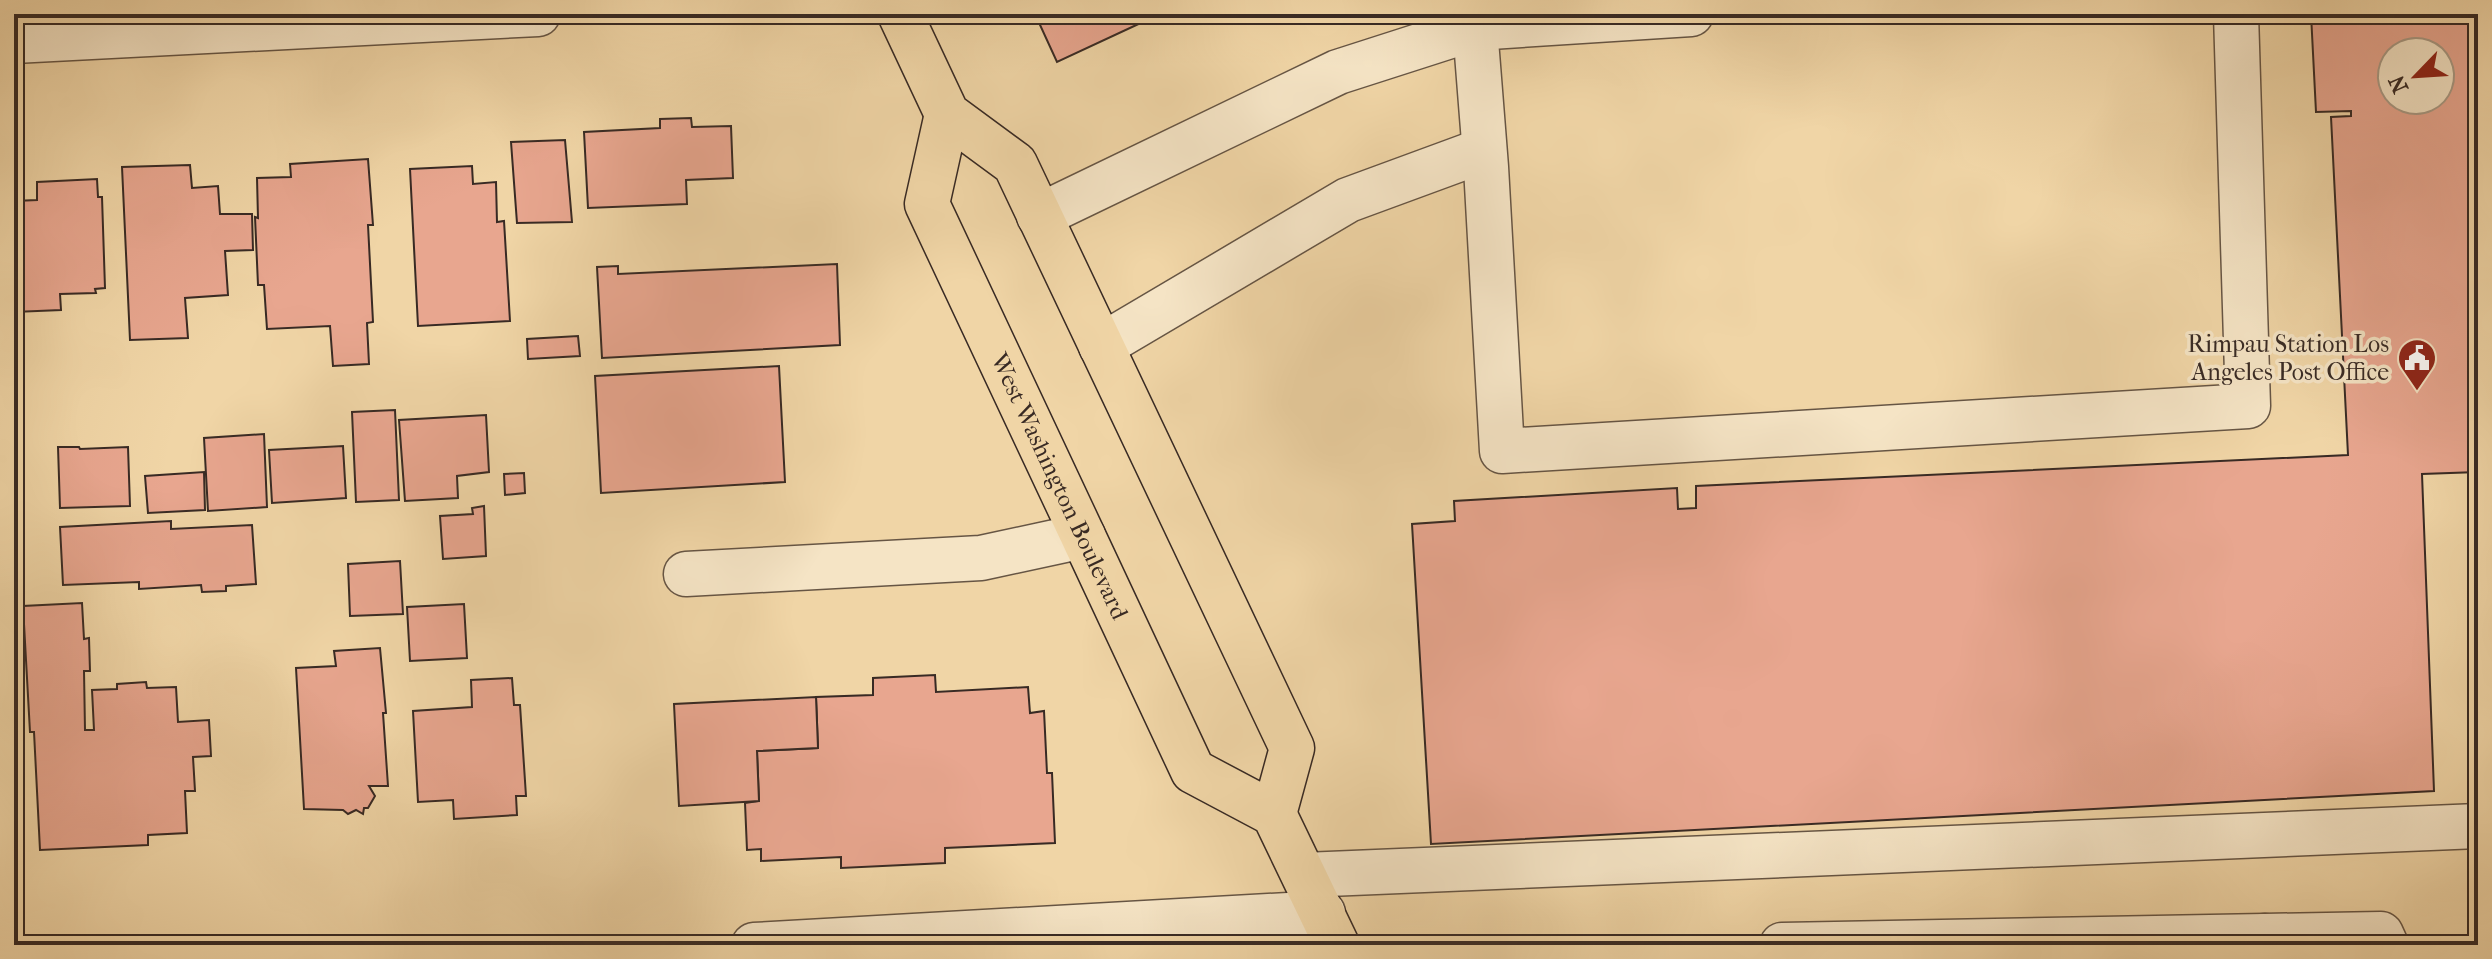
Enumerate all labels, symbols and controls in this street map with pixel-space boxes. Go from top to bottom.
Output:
north arrow [2376,36,2456,116]
text: N [2383,71,2414,97]
place label: Rimpau Station Los Angeles Post Office [2188,330,2389,386]
public building icon: Rimpau Station Los Angeles Post Office [2396,337,2438,392]
street label: West Washington Boulevard [985,348,1134,625]

